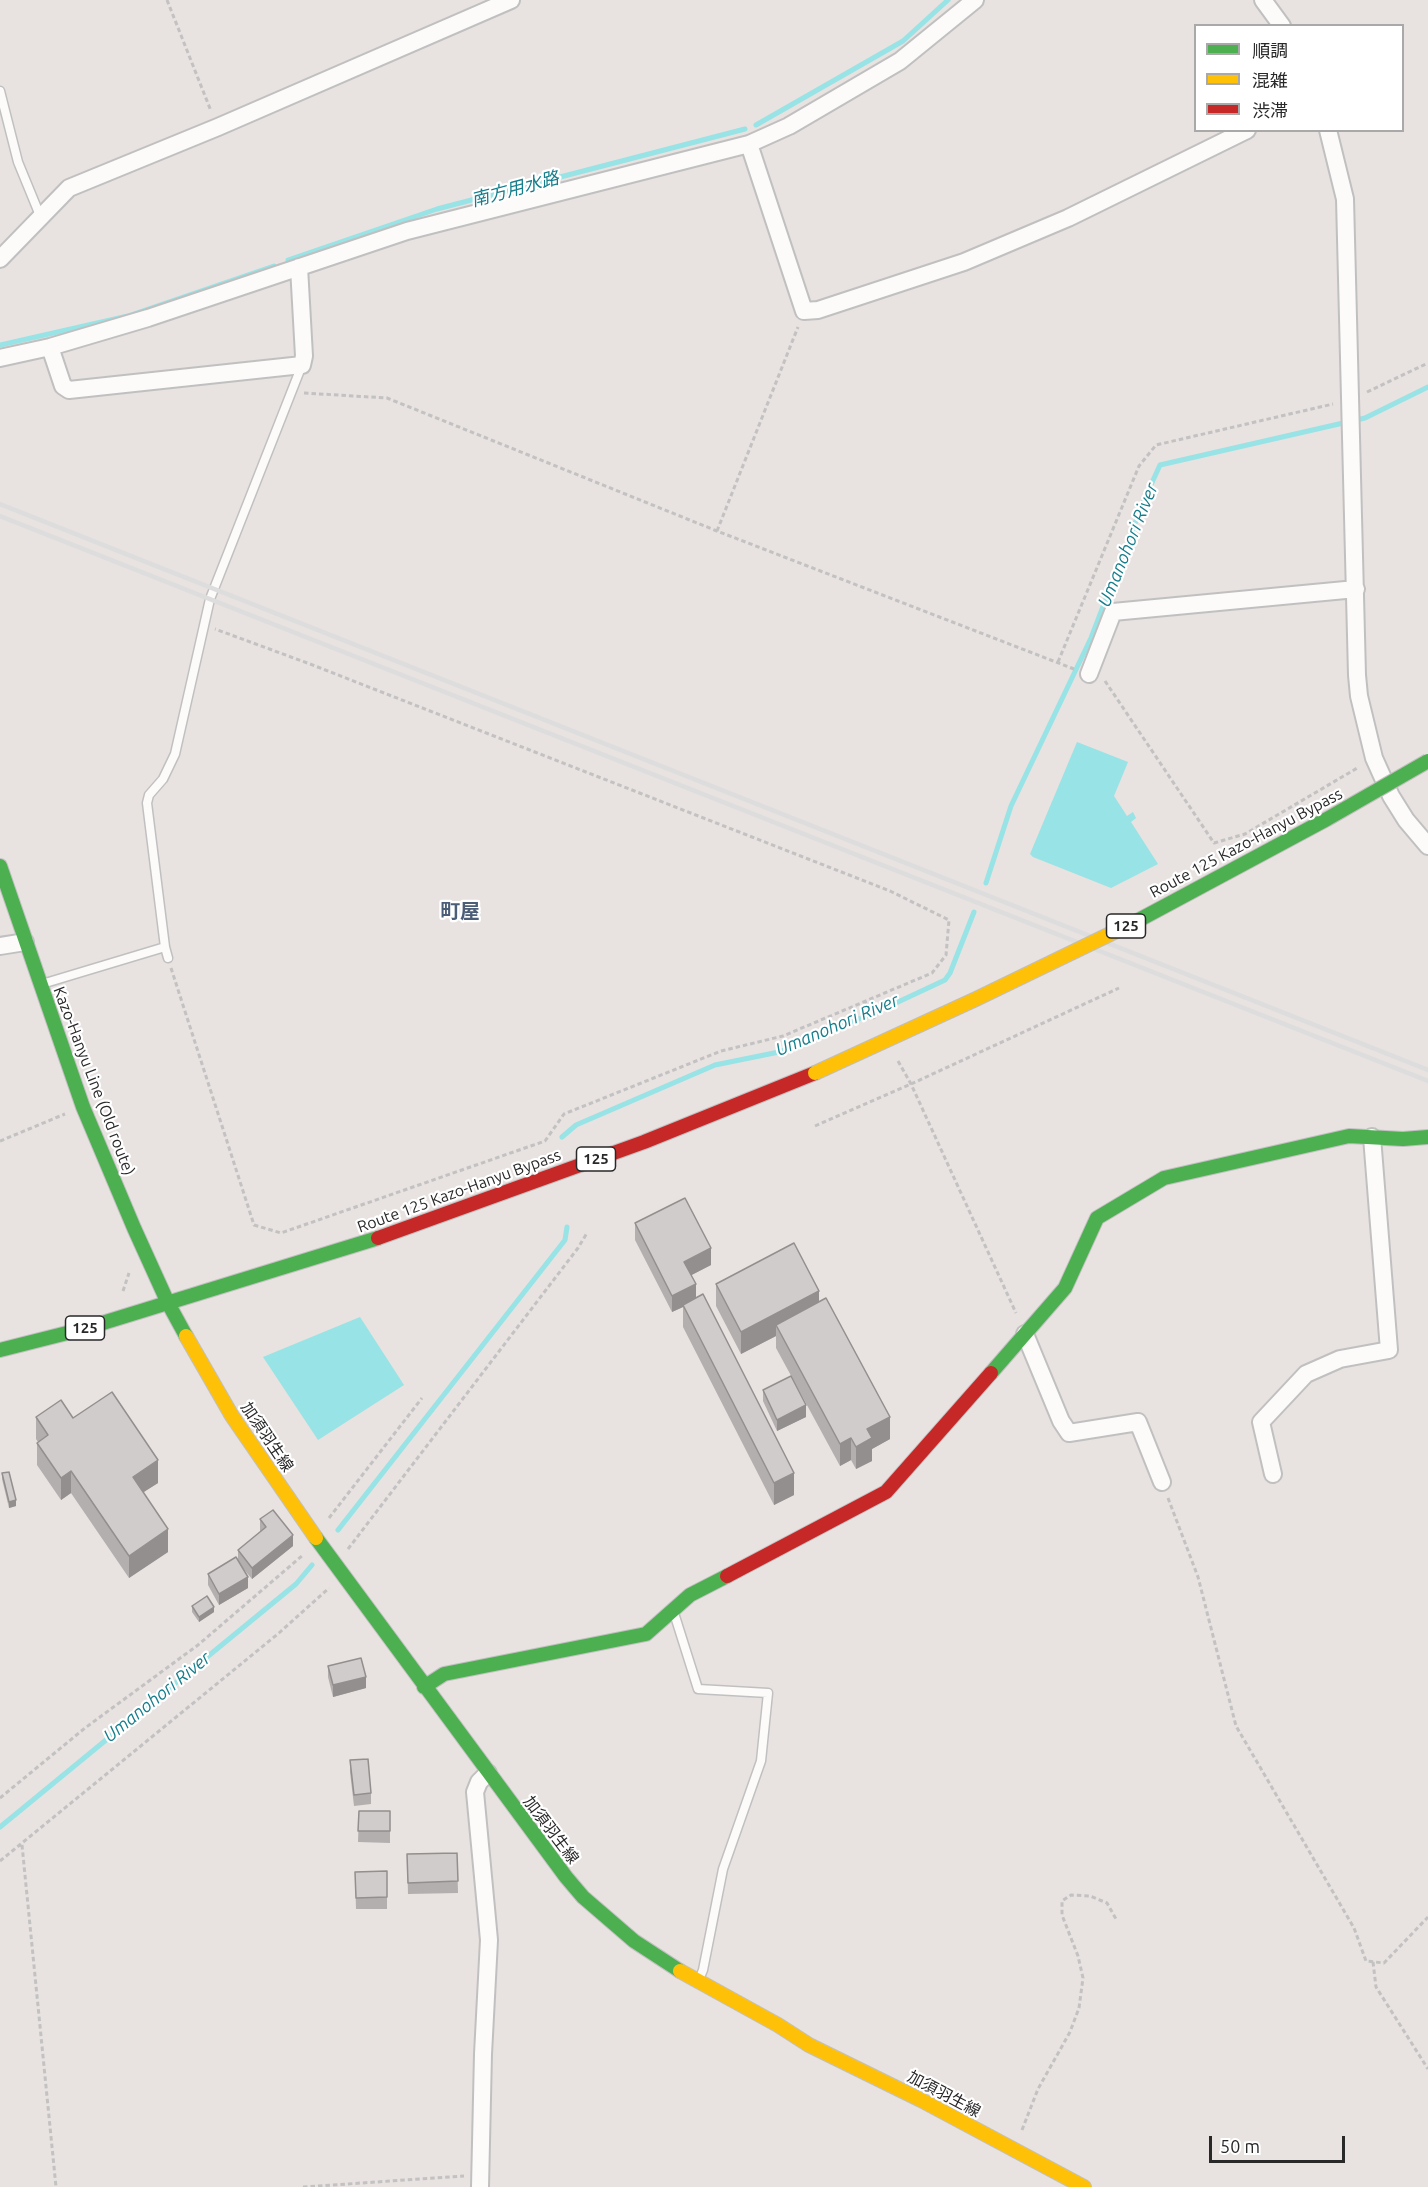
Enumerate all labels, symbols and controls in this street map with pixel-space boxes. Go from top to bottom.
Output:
legend [1194,24,1404,132]
text: 順調 [1252,40,1288,60]
text: 混雑 [1252,70,1288,90]
text: 渋滞 [1252,100,1288,120]
water label: 南方用水路 [469,167,561,211]
water label: Umanohori River [1093,480,1163,610]
street label: Route 125 Kazo-Hanyu Bypass [1146,784,1346,902]
district label: 町屋 [440,899,480,923]
road number: 125 [1106,914,1146,938]
street label: Kazo-Hanyu Line (Old route) [49,984,139,1178]
water label: Umanohori River [772,989,902,1061]
street label: Route 125 Kazo-Hanyu Bypass [355,1145,563,1237]
road number: 125 [576,1147,616,1171]
road number: 125 [66,1316,104,1340]
street label: 加須羽生線 [237,1398,297,1476]
water label: Umanohori River [99,1647,215,1747]
street label: 加須羽生線 [519,1792,583,1868]
street label: 加須羽生線 [904,2067,984,2121]
scale bar [1212,2124,1348,2162]
text: 50 m [1220,2136,1260,2156]

